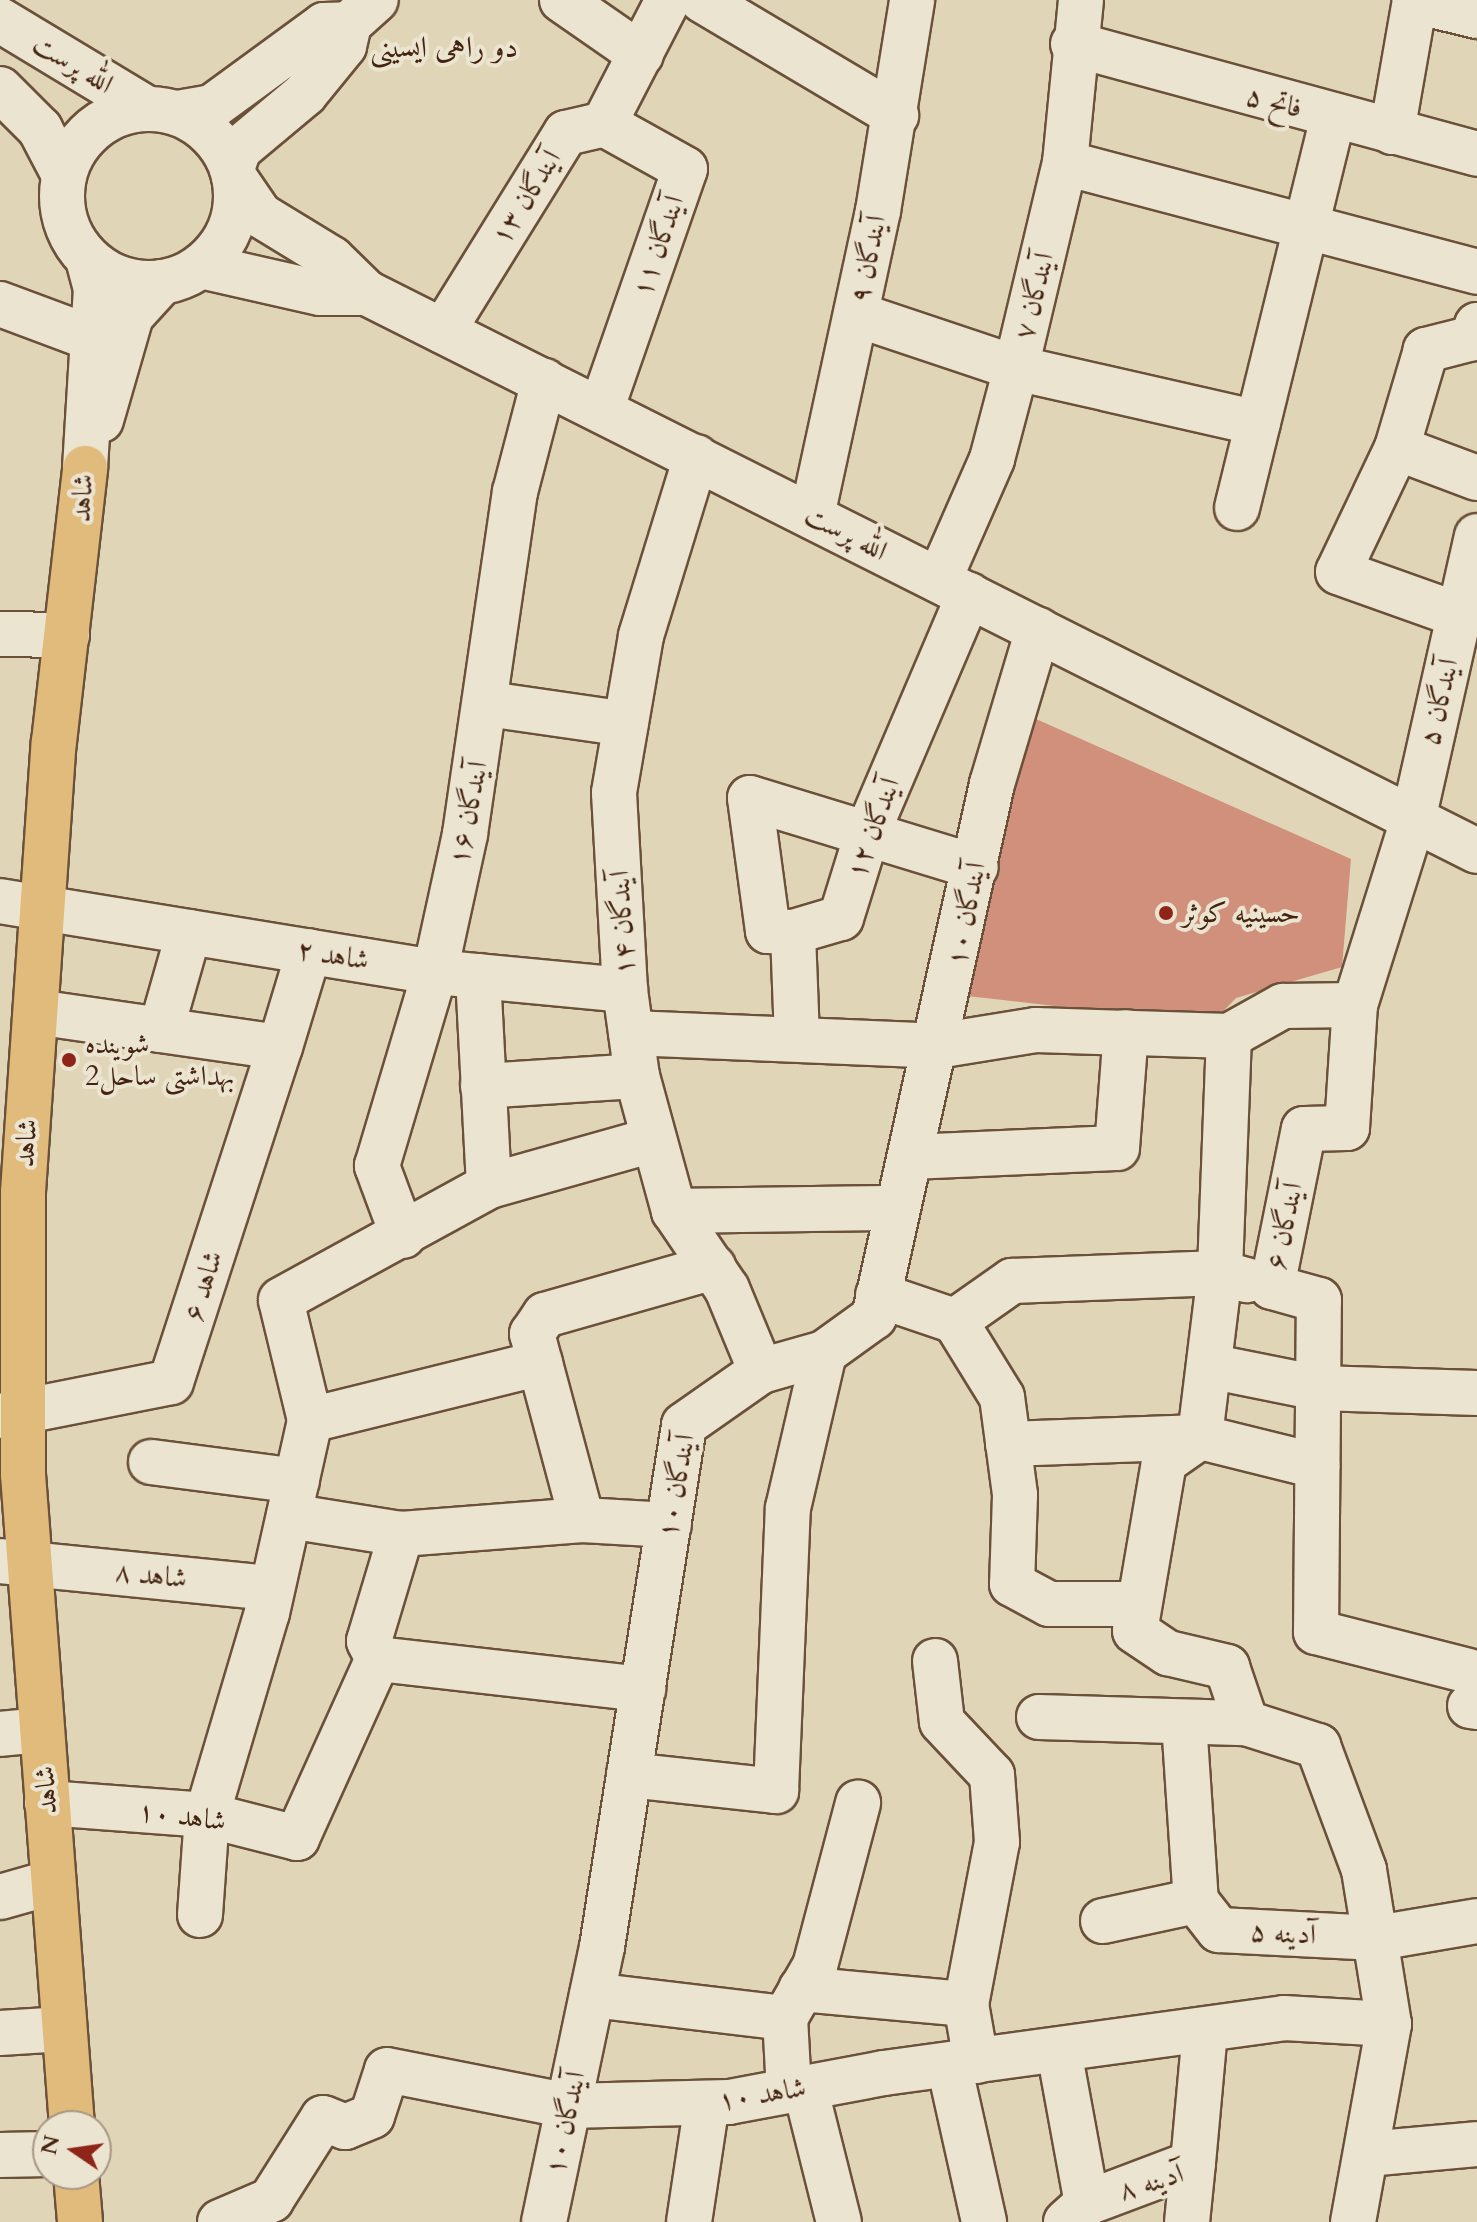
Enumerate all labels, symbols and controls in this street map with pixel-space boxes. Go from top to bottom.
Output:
street label: الله پرست [27,27,119,101]
district label: دو راهی ایسینی [370,30,518,66]
street label: فاتح ۵ [1242,79,1306,125]
street label: آیندگان ۱۳ [484,144,568,250]
street label: آیندگان ۱۱ [625,191,691,301]
street label: آیندگان ۹ [843,212,893,306]
street label: آیندگان ۷ [1007,249,1061,343]
street label: شاهد [64,473,100,523]
street label: الله پرست [799,498,893,568]
street label: آیندگان ۵ [1413,655,1465,749]
street label: آیندگان ۱۶ [442,758,494,868]
street label: آیندگان ۱۲ [839,773,907,883]
street label: آیندگان ۱۰ [940,859,992,969]
street label: آیندگان ۱۴ [602,870,642,976]
place label: حسینیه کوثر [1182,896,1300,930]
marker: حسینیه کوثر [1157,904,1175,922]
street label: شاهد ۲ [295,933,371,977]
place label: شوینده بهداشتی ساحل2 [85,1027,235,1093]
marker: شوینده بهداشتی ساحل2 [60,1051,78,1069]
street label: شاهد [8,1118,44,1168]
street label: آیندگان ۶ [1258,1179,1310,1273]
street label: شاهد ۶ [176,1247,230,1325]
street label: آیندگان ۱۰ [650,1432,702,1540]
street label: شاهد ۸ [113,1555,189,1595]
street label: شاهد [28,1765,64,1815]
street label: شاهد ۱۰ [136,1794,228,1838]
street label: آدینه ۵ [1249,1914,1317,1952]
street label: آیندگان ۱۰ [538,2068,592,2178]
street label: شاهد ۱۰ [716,2070,808,2118]
north arrow [32,2110,112,2190]
text: N [34,2132,67,2158]
street label: آدینه ۸ [1114,2156,1188,2208]

